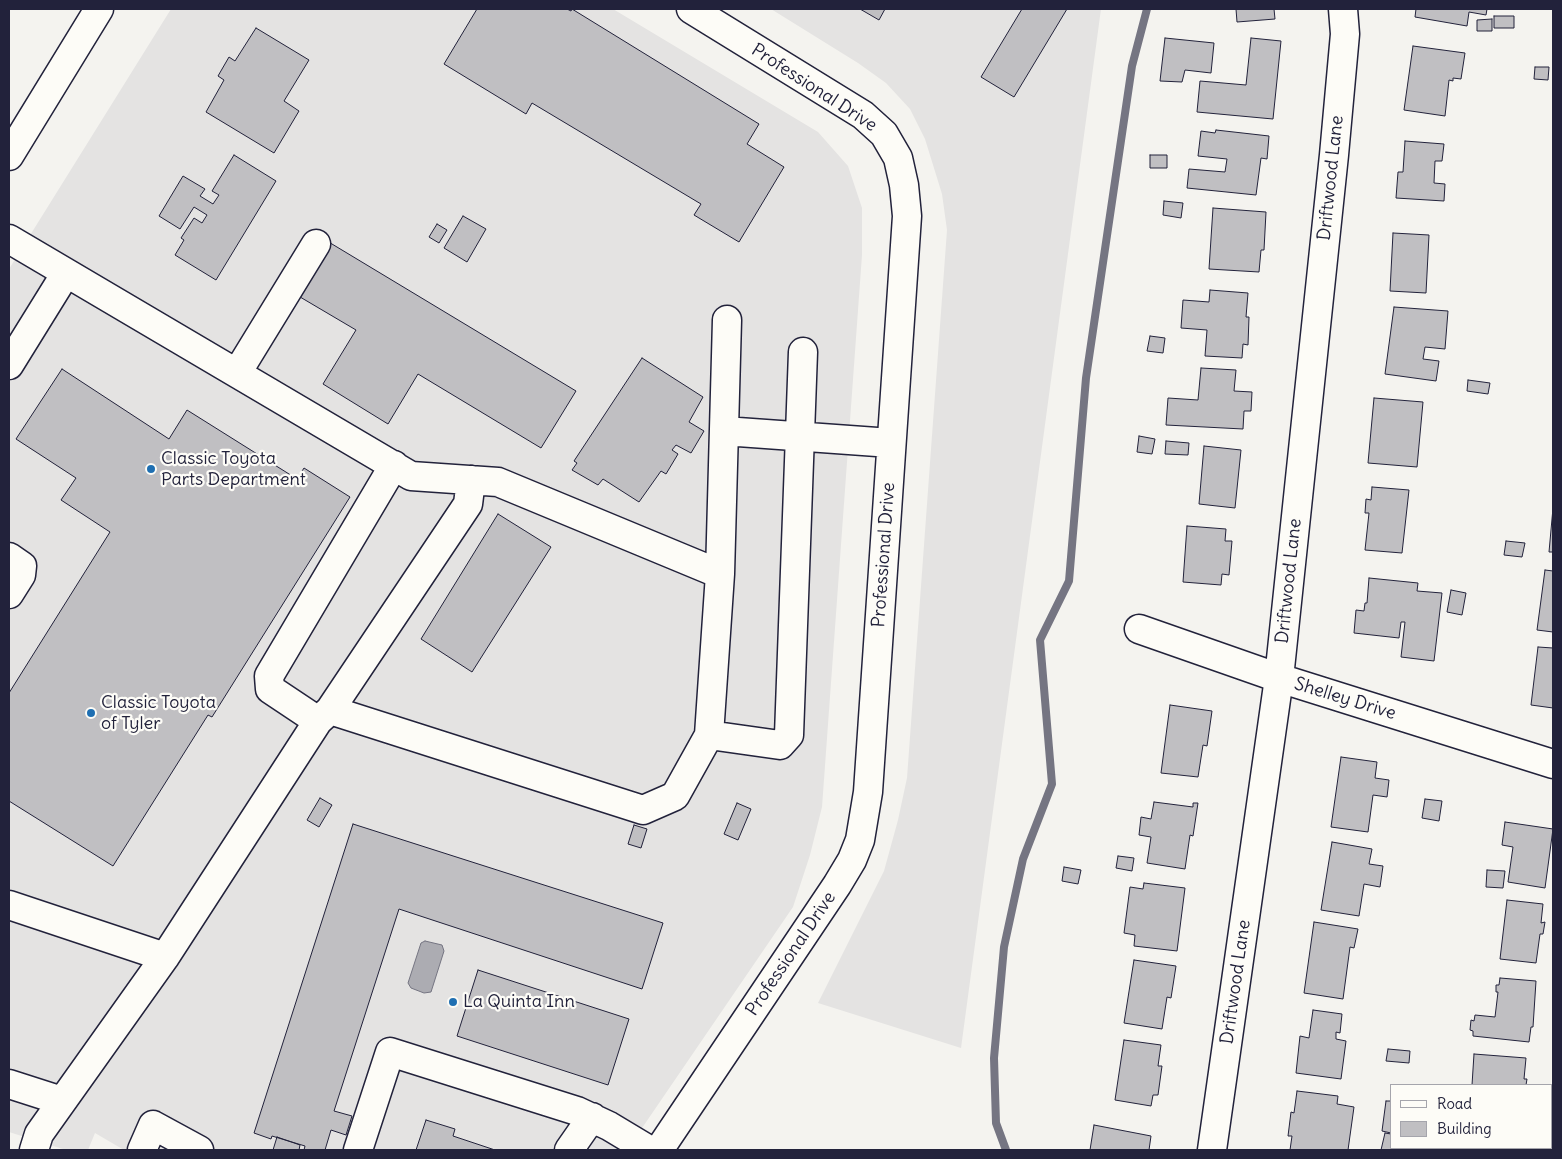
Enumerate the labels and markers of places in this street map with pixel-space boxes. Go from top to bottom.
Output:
place label: Classic Toyota Parts Department [161,448,306,490]
marker: Classic Toyota Parts Department [145,463,157,475]
place label: Classic Toyota of Tyler [101,692,216,734]
marker: Classic Toyota of Tyler [85,707,97,719]
place label: La Quinta Inn [463,991,575,1013]
marker: La Quinta Inn [447,996,459,1008]

